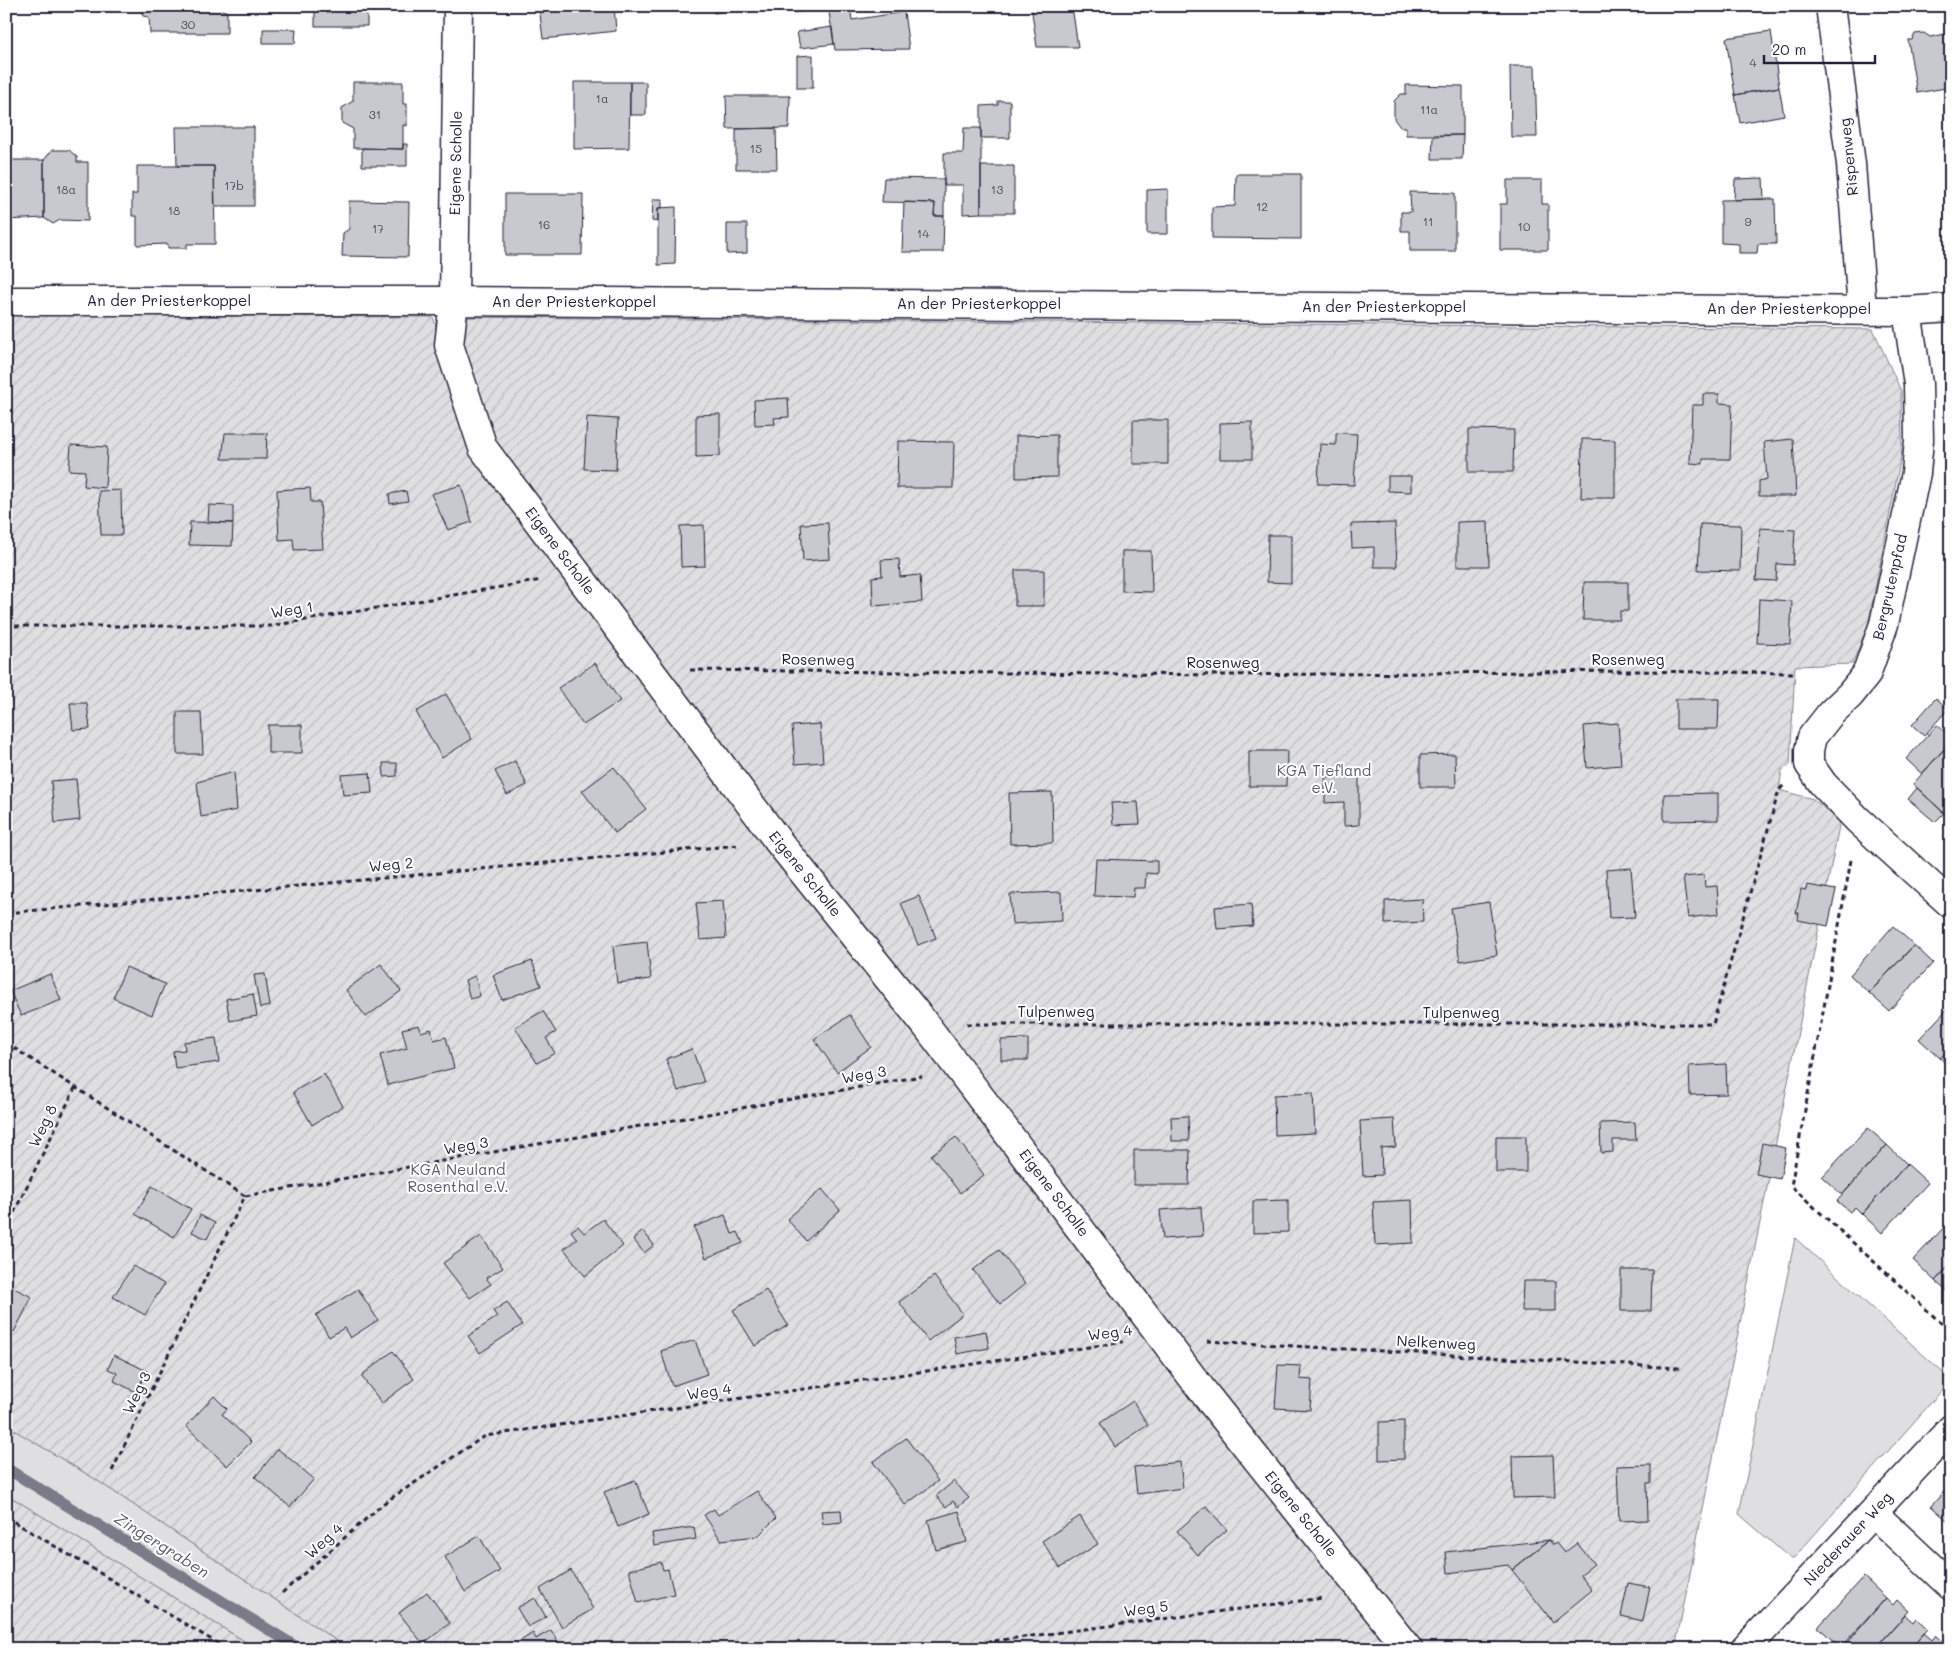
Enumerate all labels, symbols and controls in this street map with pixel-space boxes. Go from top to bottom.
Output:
house number: 30 [181,16,196,32]
scale bar [1764,32,1876,64]
text: 20 m [1772,39,1806,59]
house number: 4 [1749,54,1757,70]
house number: 1a [596,90,608,106]
house number: 11a [1420,101,1438,117]
house number: 31 [369,106,381,122]
street label: Eigene Scholle [444,110,466,216]
street label: Rispenweg [1834,117,1862,197]
house number: 15 [750,140,762,156]
house number: 17b [224,177,244,193]
house number: 18a [56,181,76,197]
house number: 13 [991,181,1003,197]
house number: 12 [1256,198,1268,214]
house number: 18 [168,202,180,218]
house number: 11 [1423,213,1433,229]
house number: 9 [1744,213,1752,229]
house number: 16 [538,216,550,232]
house number: 10 [1518,218,1531,234]
house number: 17 [372,220,384,236]
house number: 14 [917,225,929,241]
street label: An der Priesterkoppel [87,290,251,310]
street label: An der Priesterkoppel [492,291,656,311]
street label: An der Priesterkoppel [897,293,1061,313]
street label: An der Priesterkoppel [1302,296,1466,316]
street label: An der Priesterkoppel [1707,298,1871,318]
street label: Eigene Scholle [521,502,600,598]
street label: Bergrutenpfad [1867,532,1911,642]
street label: Weg 1 [269,596,314,622]
street label: Rosenweg [781,648,855,670]
street label: Rosenweg [1591,649,1665,669]
street label: Rosenweg [1186,652,1260,672]
park label: KGA Tiefland e.V. [1277,760,1371,797]
street label: Eigene Scholle [765,826,847,920]
street label: Weg 2 [368,852,414,876]
street label: Tulpenweg [1018,1001,1095,1021]
street label: Tulpenweg [1423,1002,1500,1022]
street label: Weg 3 [840,1060,888,1088]
street label: Weg 8 [23,1101,61,1150]
street label: Weg 3 [442,1131,490,1159]
street label: Eigene Scholle [1015,1144,1094,1240]
park label: KGA Neuland Rosenthal e.V. [407,1159,509,1196]
street label: Weg 4 [1086,1319,1134,1345]
street label: Nelkenweg [1396,1330,1476,1354]
street label: Weg 3 [117,1368,155,1417]
street label: Weg 4 [685,1378,733,1404]
street label: Eigene Scholle [1261,1466,1343,1560]
street label: Niederauer Weg [1798,1487,1896,1590]
water label: Zingergraben [111,1507,214,1582]
street label: Weg 4 [300,1518,347,1563]
street label: Weg 5 [1122,1595,1169,1621]

